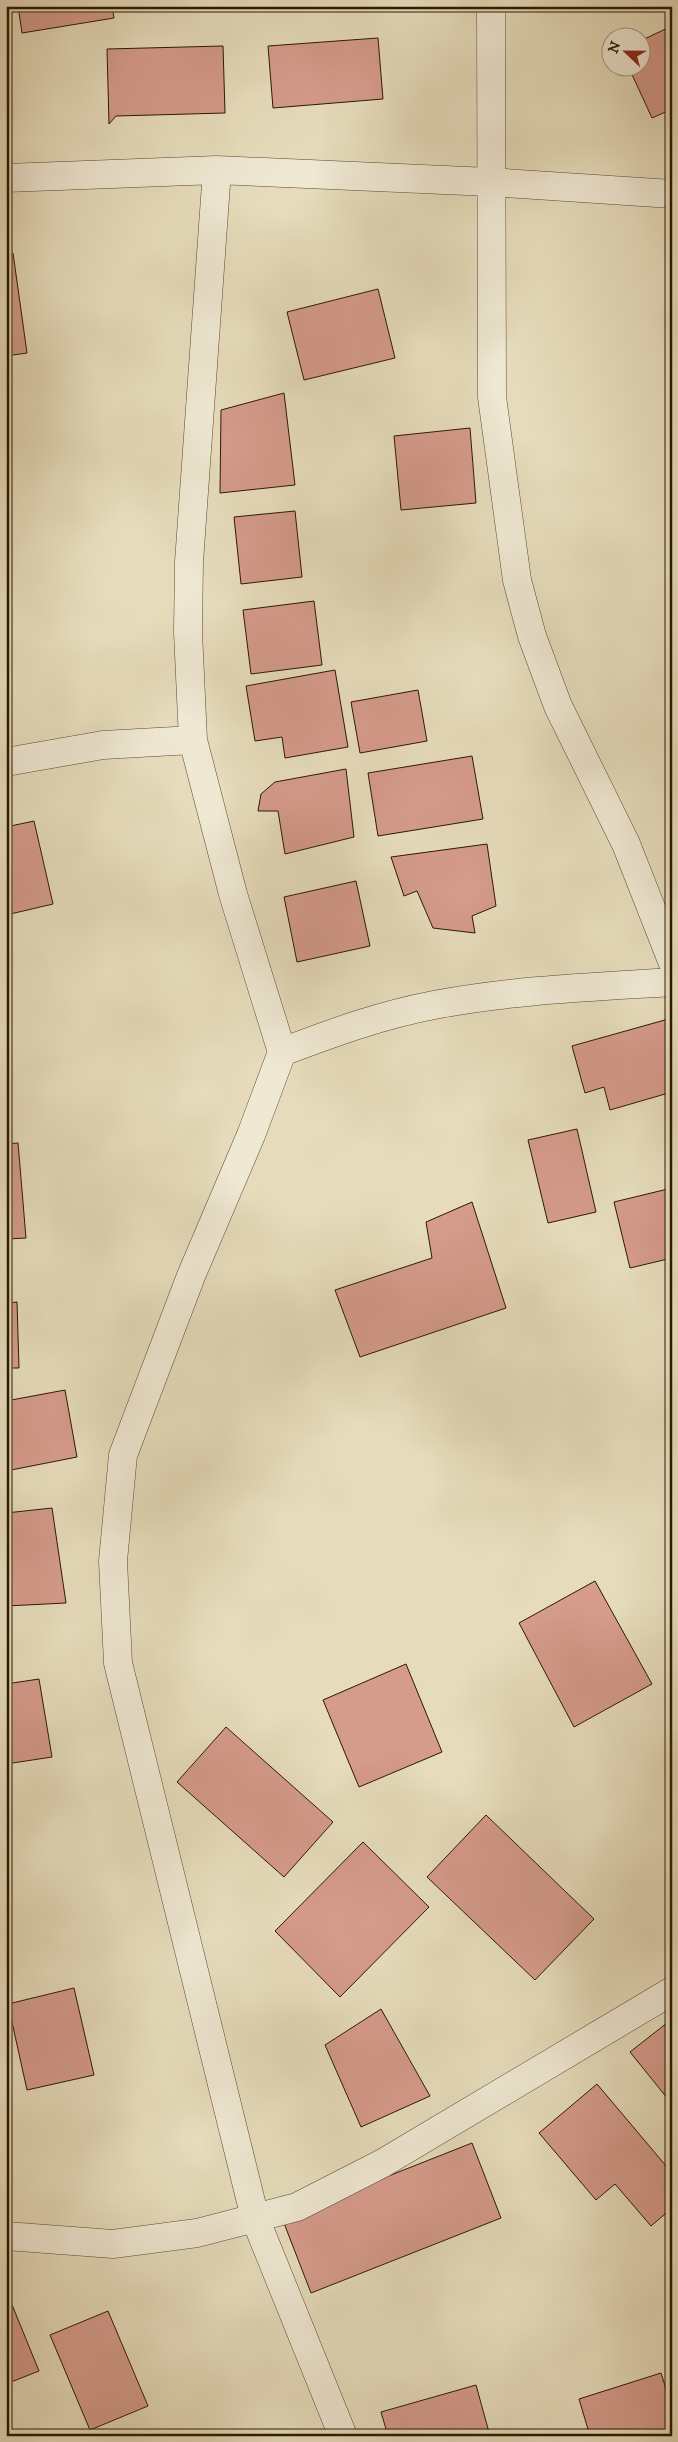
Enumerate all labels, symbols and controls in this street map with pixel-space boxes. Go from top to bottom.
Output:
north arrow [600,28,650,78]
text: N [604,38,626,56]

